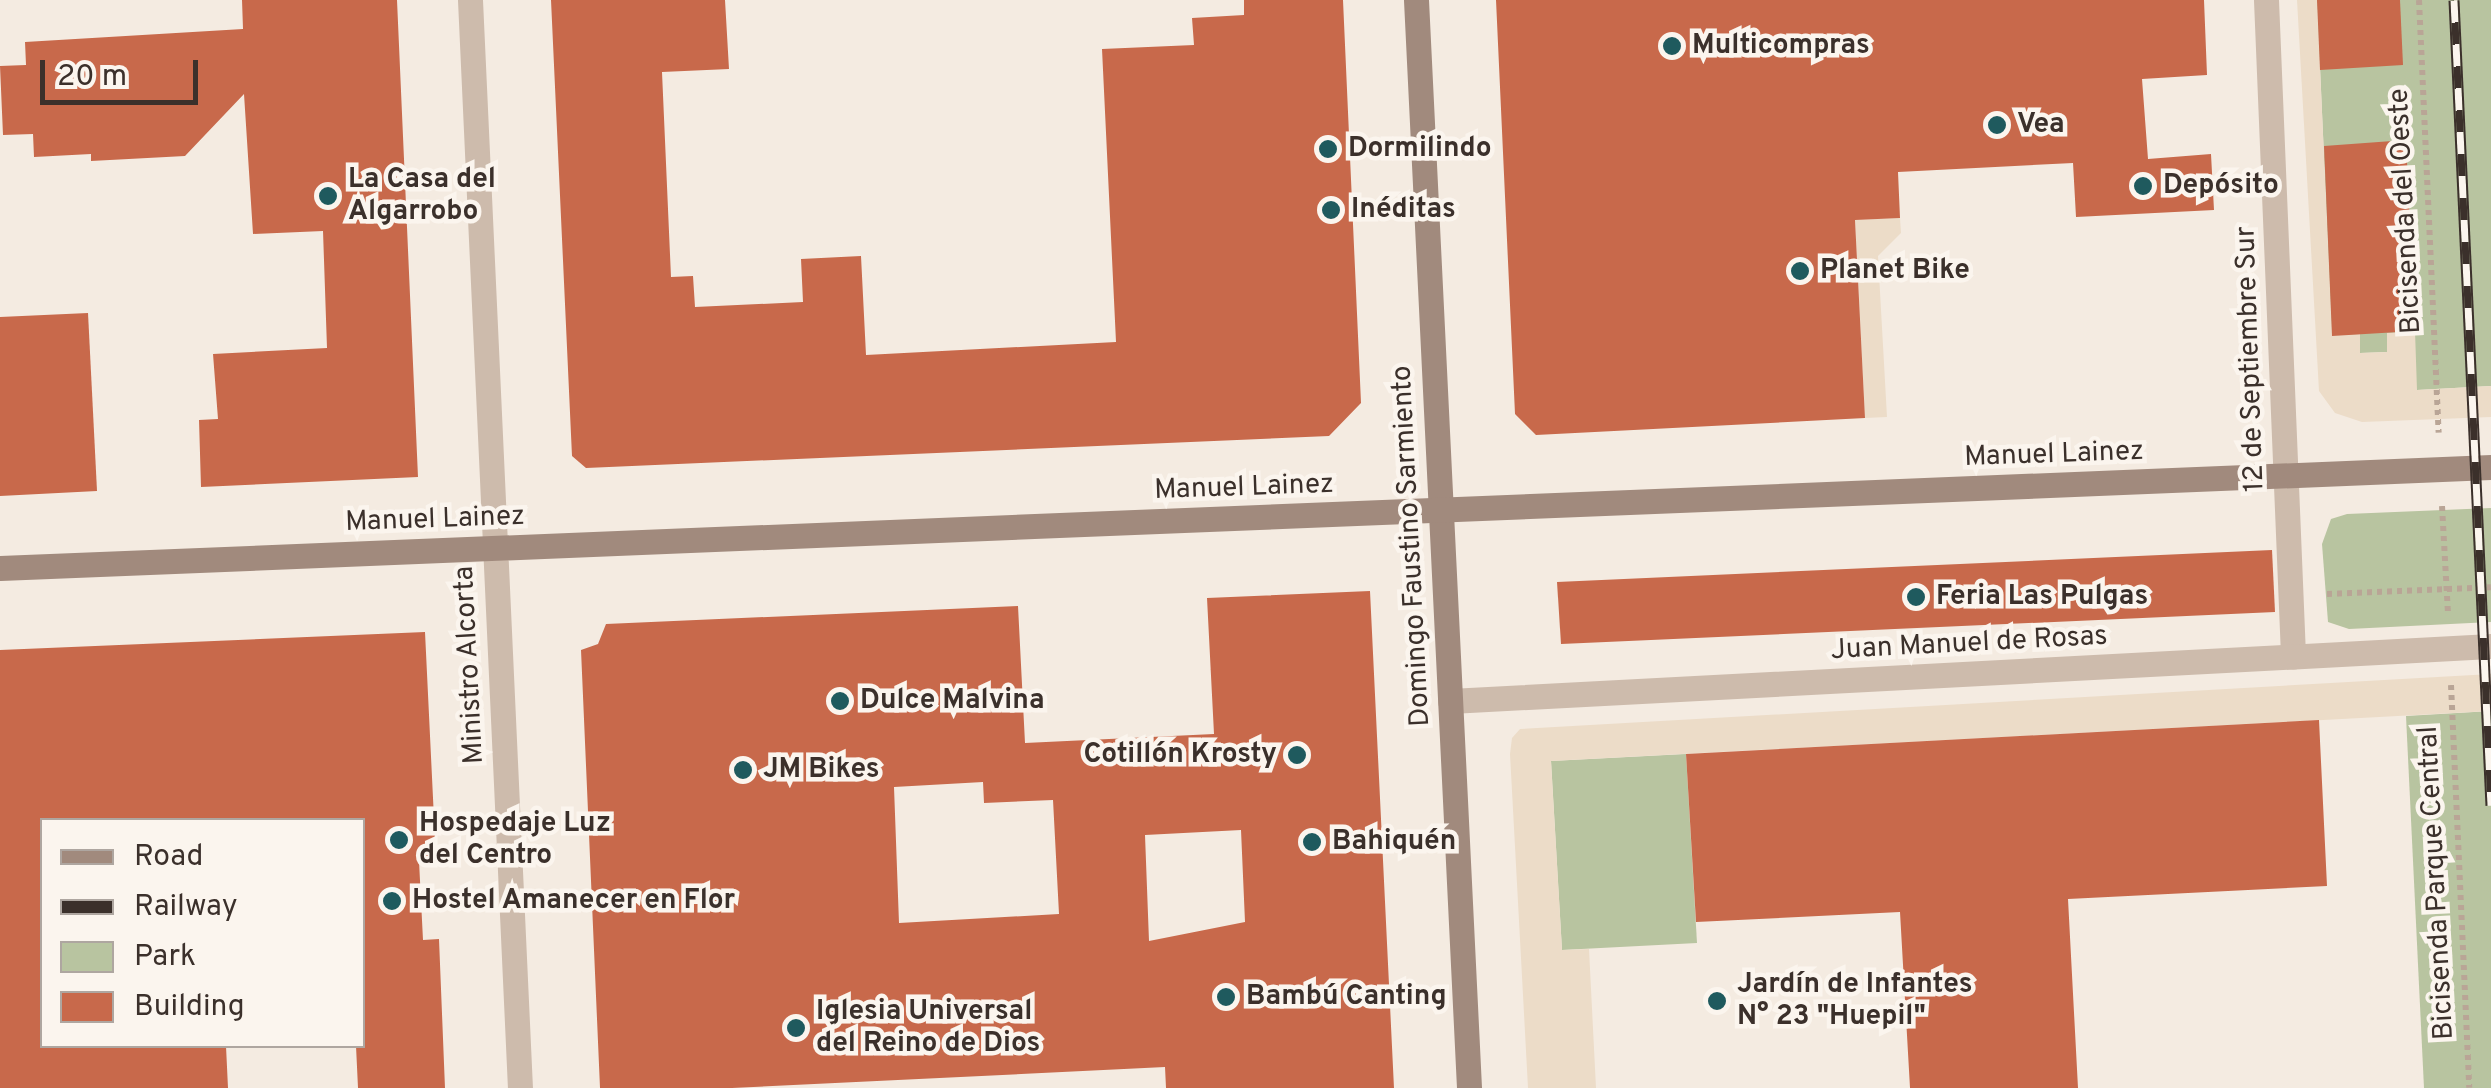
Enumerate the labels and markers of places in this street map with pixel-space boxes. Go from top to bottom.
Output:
place label: Multicompras [1692,29,1870,63]
marker: Multicompras [1661,35,1683,57]
place label: Vea [2017,108,2065,142]
marker: Vea [1986,114,2008,136]
place label: Dormilindo [1348,132,1492,166]
marker: Dormilindo [1317,138,1339,160]
place label: La Casa del Algarrobo [348,163,496,229]
place label: Depósito [2163,169,2279,203]
marker: Depósito [2132,175,2154,197]
marker: La Casa del Algarrobo [317,185,339,207]
place label: Inéditas [1351,193,1456,227]
marker: Inéditas [1320,199,1342,221]
place label: Planet Bike [1820,254,1970,288]
marker: Planet Bike [1789,260,1811,282]
place label: Feria Las Pulgas [1936,580,2148,614]
marker: Feria Las Pulgas [1905,586,1927,608]
place label: Dulce Malvina [860,684,1044,718]
marker: Dulce Malvina [829,690,851,712]
place label: Cotillón Krosty [1083,738,1277,772]
marker: Cotillón Krosty [1286,744,1308,766]
place label: JM Bikes [763,753,880,787]
marker: JM Bikes [732,759,754,781]
place label: Hospedaje Luz del Centro [419,807,611,873]
place label: Bahiquén [1332,825,1456,859]
marker: Hospedaje Luz del Centro [388,829,410,851]
marker: Bahiquén [1301,831,1323,853]
place label: Hostel Amanecer en Flor [412,884,736,918]
marker: Hostel Amanecer en Flor [381,890,403,912]
place label: Jardín de Infantes N° 23 "Huepil" [1737,968,1972,1034]
place label: Bambú Canting [1246,980,1447,1014]
marker: Bambú Canting [1215,986,1237,1008]
marker: Jardín de Infantes N° 23 "Huepil" [1706,990,1728,1012]
place label: Iglesia Universal del Reino de Dios [816,995,1040,1061]
marker: Iglesia Universal del Reino de Dios [785,1017,807,1039]

